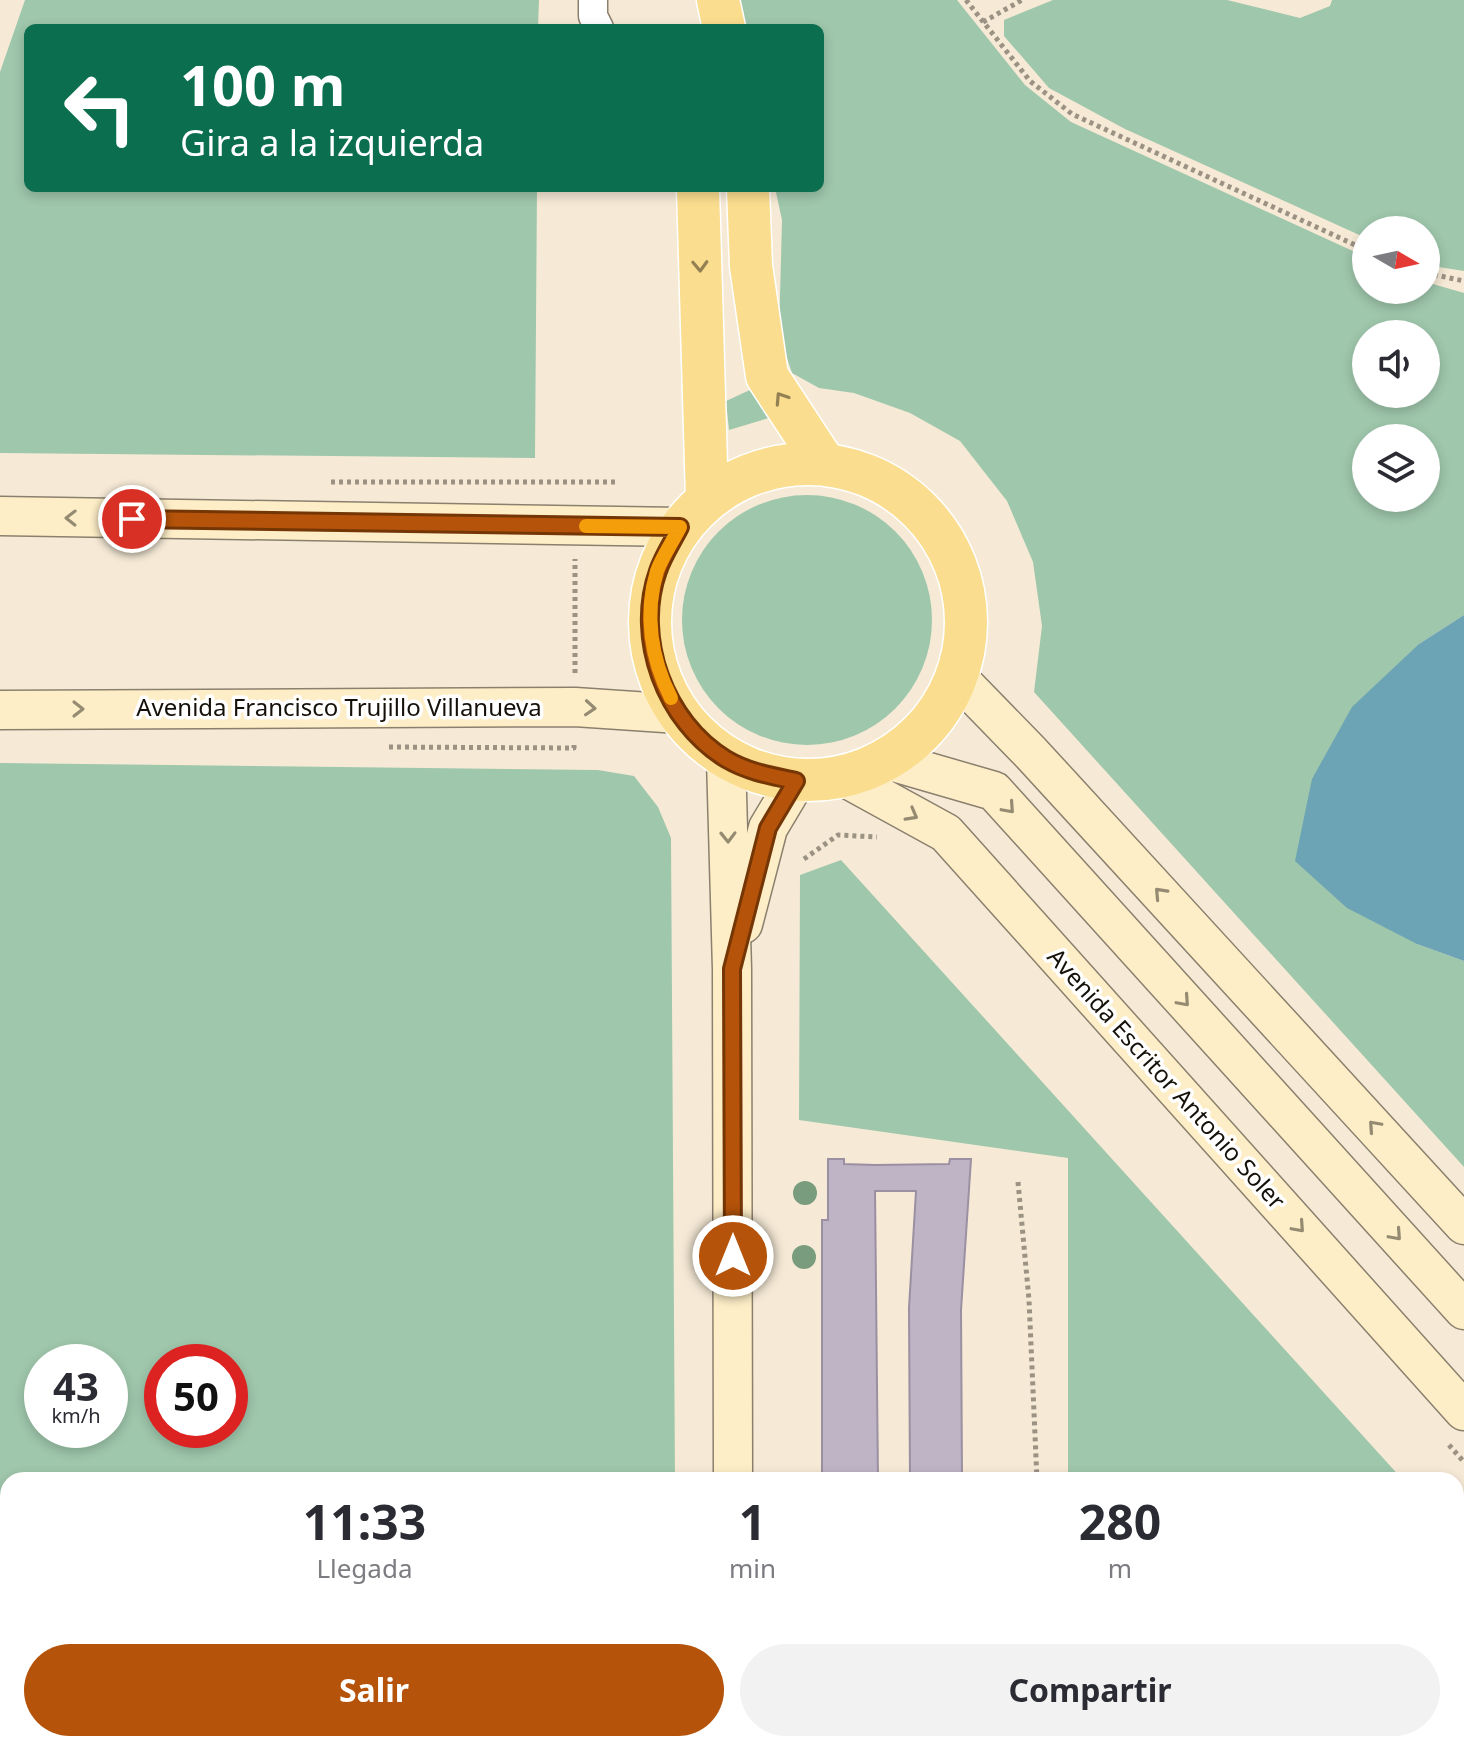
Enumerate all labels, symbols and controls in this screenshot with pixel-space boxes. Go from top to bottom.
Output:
text: 100 m [180,46,345,122]
icon: left [48,56,152,160]
text: Gira a la izquierda [180,118,484,167]
north arrow [1352,216,1440,304]
map controls [1352,216,1440,512]
one-way arrow [691,260,708,273]
button: sound [1352,320,1440,408]
one-way arrow [776,392,791,406]
button: layers [1352,424,1440,512]
pin [98,485,166,553]
icon: arrive [110,497,154,541]
one-way arrow [64,509,77,526]
street label: Avenida Francisco Trujillo Villanueva [136,690,542,723]
one-way arrow [584,699,597,716]
one-way arrow [72,700,85,718]
one-way arrow [1000,799,1014,813]
one-way arrow [903,805,918,821]
one-way arrow [720,831,737,844]
one-way arrow [1156,888,1170,903]
street label: Avenida Escritor Antonio Soler [1041,940,1293,1216]
one-way arrow [1174,991,1188,1006]
one-way arrow [1369,1121,1383,1136]
position arrow [691,1214,775,1298]
one-way arrow [1290,1218,1304,1233]
one-way arrow [1386,1225,1401,1240]
speed limit sign: 50 [144,1344,248,1448]
text: 43 [53,1358,99,1413]
text: km/h [51,1402,101,1429]
text: 11:33 [303,1489,426,1554]
text: 1 [739,1489,766,1554]
text: 280 [1079,1489,1161,1554]
text: Llegada [316,1550,413,1586]
text: min [729,1550,776,1586]
text: m [1108,1550,1132,1586]
button: Salir [24,1644,724,1736]
button: Compartir [740,1644,1440,1736]

